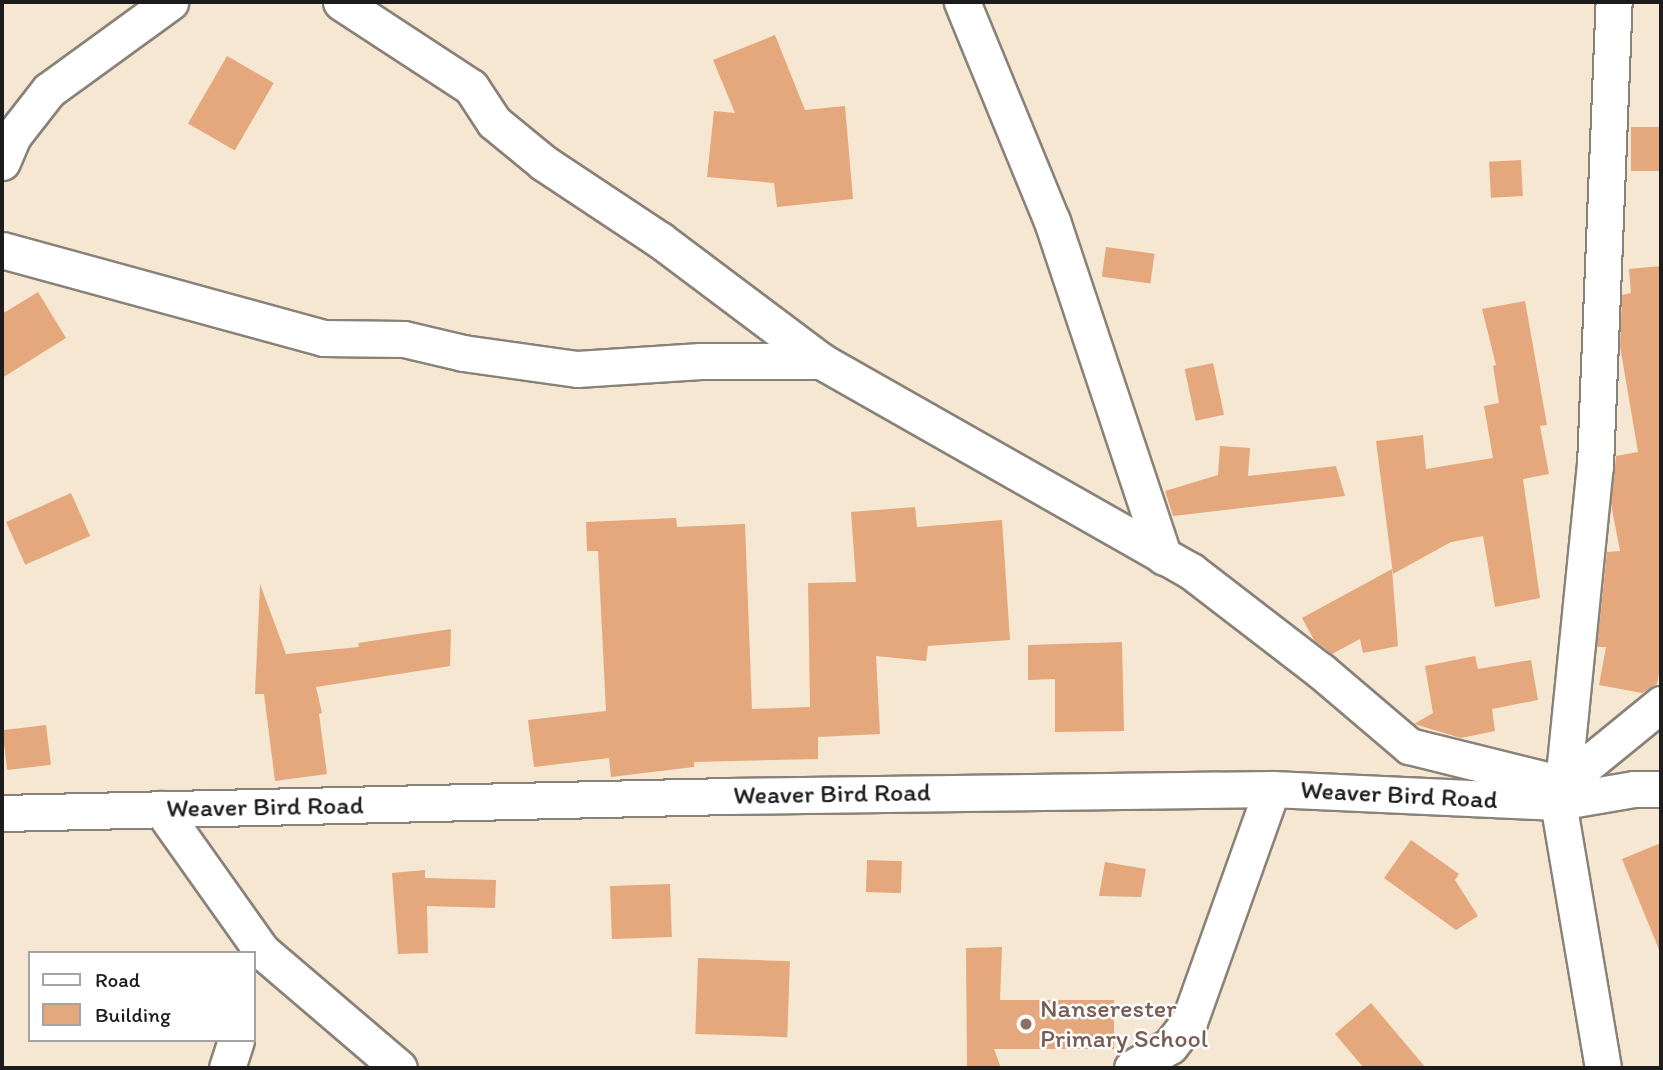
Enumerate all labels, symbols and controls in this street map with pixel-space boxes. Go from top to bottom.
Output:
street label: Weaver Bird Road [1300,774,1498,816]
street label: Weaver Bird Road [734,777,930,811]
street label: Weaver Bird Road [167,790,363,824]
legend [28,951,256,1042]
text: Road [95,967,140,992]
place label: Nanserester Primary School [1040,993,1208,1054]
text: Building [95,1002,171,1027]
marker: Nanserester Primary School [1018,1016,1034,1032]

